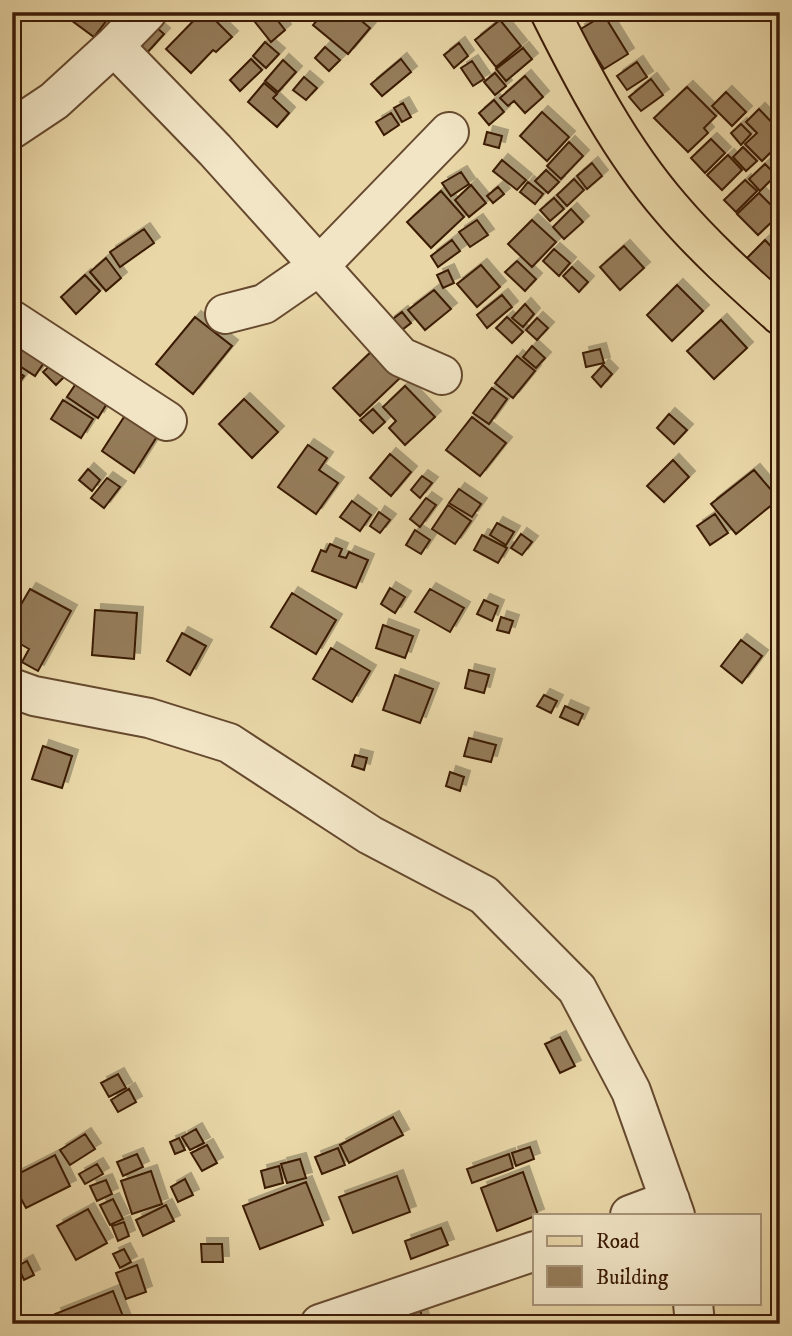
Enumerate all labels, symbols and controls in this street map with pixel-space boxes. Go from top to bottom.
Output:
legend [533,1214,760,1304]
text: Road [596,1229,640,1255]
text: Building [596,1265,669,1291]

